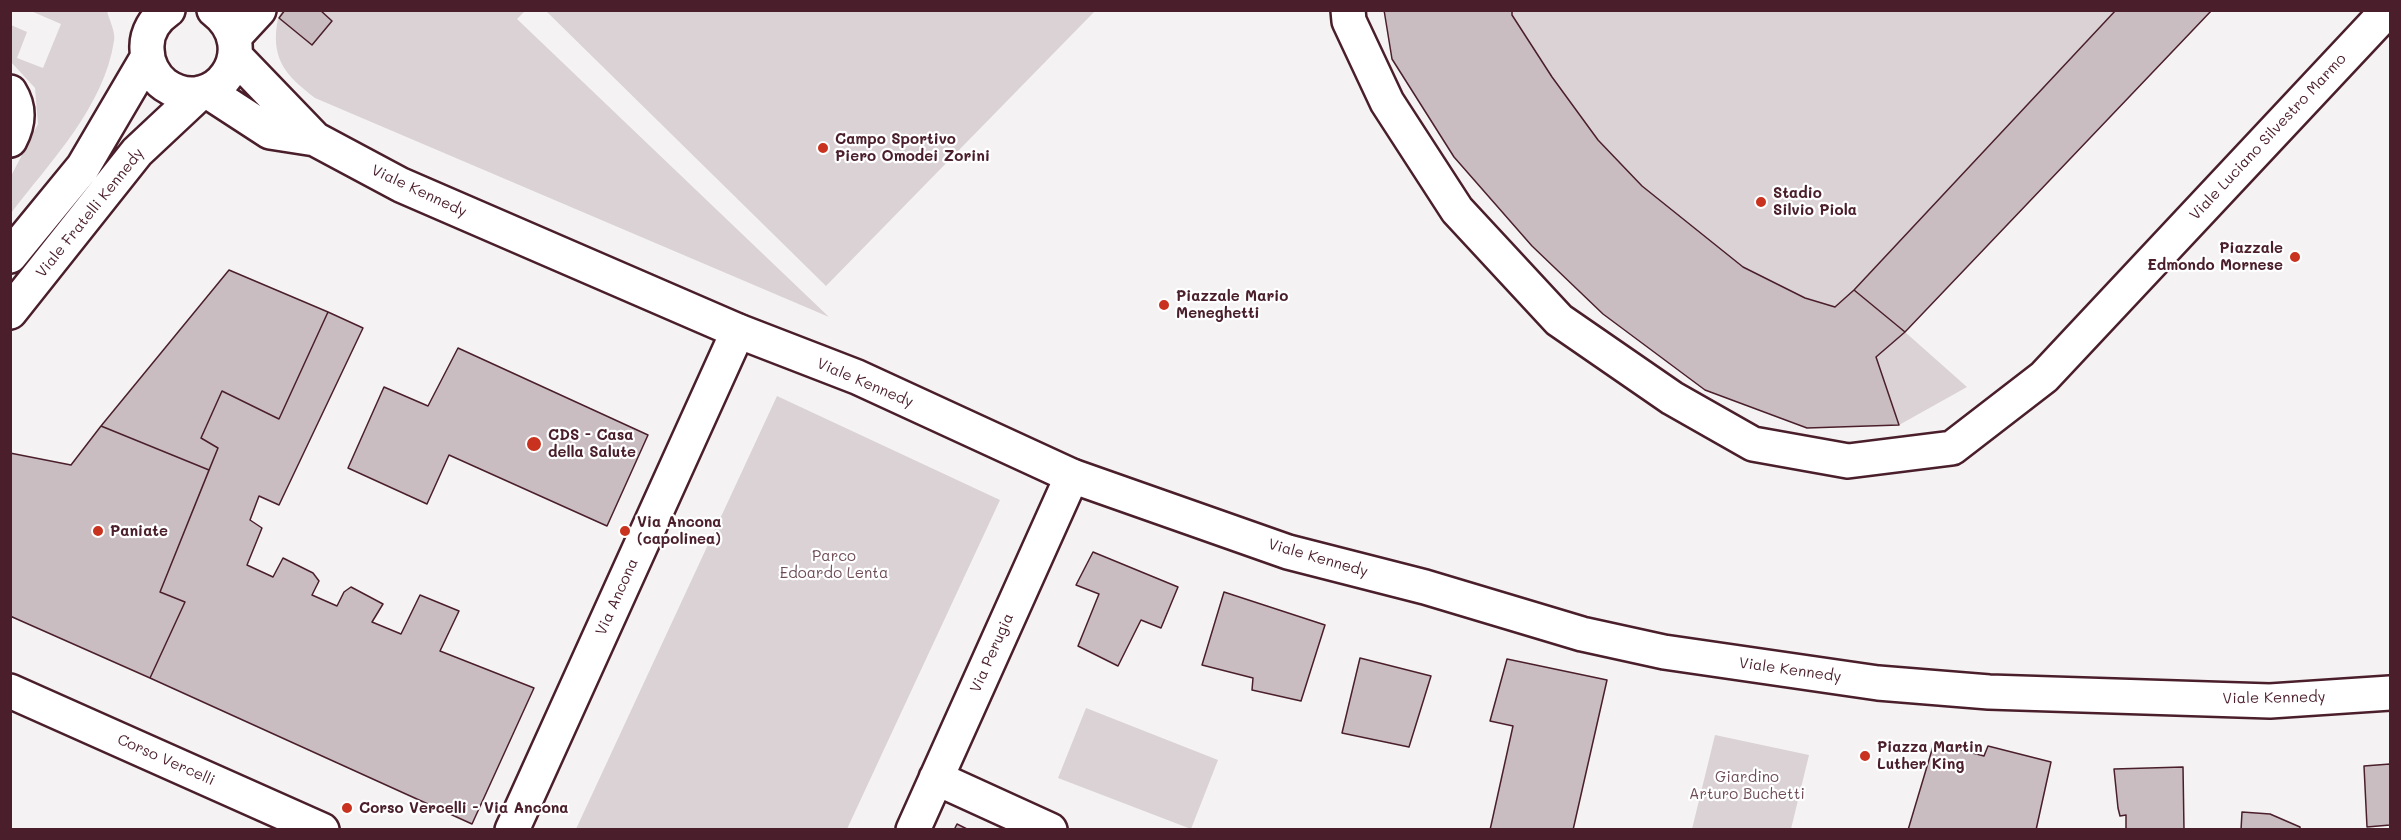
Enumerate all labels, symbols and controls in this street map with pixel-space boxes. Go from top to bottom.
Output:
street label: Viale Luciano Silvestro Marmo [2186,50,2350,224]
place label: Campo Sportivo Piero Omodei Zorini [835,130,990,165]
marker: Campo Sportivo Piero Omodei Zorini [816,141,830,155]
street label: Viale Fratelli Kennedy [32,145,148,281]
street label: Viale Kennedy [368,161,470,221]
place label: Stadio Silvio Piola [1773,184,1857,219]
marker: Stadio Silvio Piola [1754,195,1768,209]
place label: Piazzale Edmondo Mornese [2147,239,2283,274]
marker: Piazzale Edmondo Mornese [2288,250,2302,264]
place label: Piazzale Mario Meneghetti [1176,287,1288,322]
marker: Piazzale Mario Meneghetti [1157,298,1171,312]
street label: Viale Kennedy [814,355,916,411]
place label: CDS - Casa della Salute [548,426,636,461]
marker: CDS - Casa della Salute [525,435,543,453]
place label: Via Ancona (capolinea) [637,513,722,548]
place label: Paniate [110,522,168,540]
marker: Paniate [91,524,105,538]
marker: Via Ancona (capolinea) [618,524,632,538]
street label: Viale Kennedy [1266,535,1370,581]
park label: Parco Edoardo Lenta [780,547,888,582]
street label: Via Ancona [592,556,642,638]
street label: Via Perugia [966,610,1018,696]
street label: Viale Kennedy [1738,654,1842,686]
street label: Viale Kennedy [2222,688,2326,708]
street label: Corso Vercelli [114,730,218,790]
place label: Piazza Martin Luther King [1877,738,1983,773]
marker: Piazza Martin Luther King [1858,749,1872,763]
park label: Giardino Arturo Buchetti [1689,768,1805,803]
place label: Corso Vercelli - Via Ancona [359,799,569,817]
marker: Corso Vercelli - Via Ancona [340,801,354,815]

